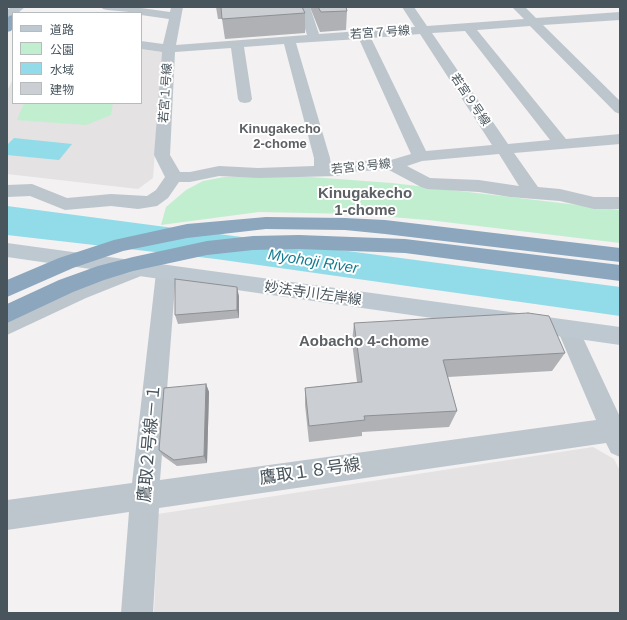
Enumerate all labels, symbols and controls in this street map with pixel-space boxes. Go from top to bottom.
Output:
legend [12,12,142,104]
text: 道路 [50,23,74,37]
street label: 若宮７号線 [350,24,410,42]
text: 公園 [50,43,74,57]
text: 水域 [50,63,74,77]
street label: 若宮１号線 [157,63,175,123]
street label: 若宮９号線 [447,71,493,129]
text: 建物 [50,83,74,97]
district label: Kinugakecho 2-chome [239,121,321,152]
street label: 若宮８号線 [330,157,392,177]
district label: Kinugakecho 1-chome [318,185,412,220]
water label: Myohoji River [267,246,359,278]
street label: 妙法寺川左岸線 [263,279,363,309]
district label: Aobacho 4-chome [299,333,429,351]
street label: 鷹取２号線－１ [135,383,165,503]
street label: 鷹取１８号線 [258,455,362,489]

